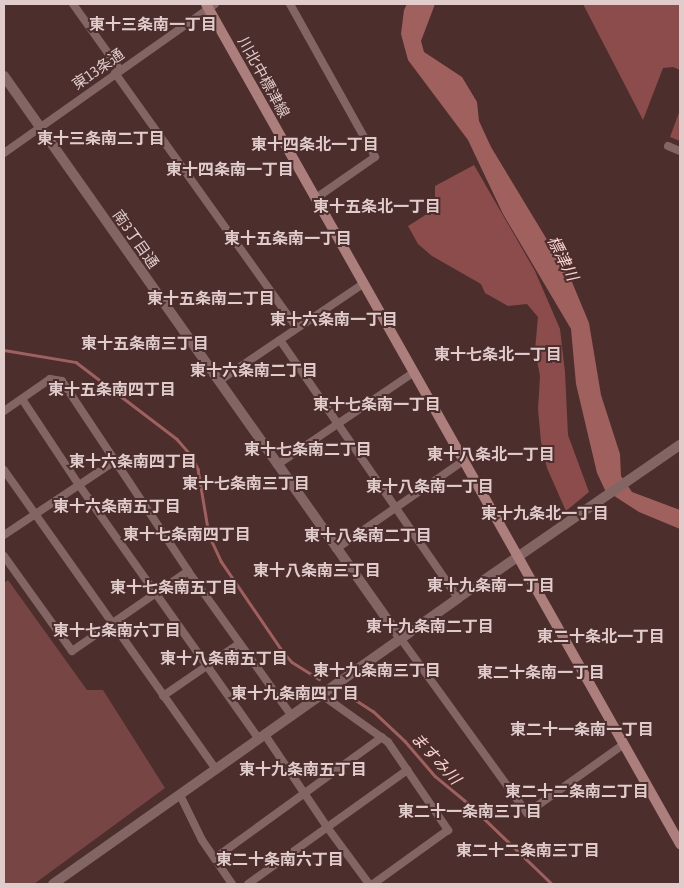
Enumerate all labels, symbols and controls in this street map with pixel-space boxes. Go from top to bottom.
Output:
district label: 東十三条南一丁目 [89,14,217,34]
street label: 川北中標津線 [234,33,294,121]
street label: 東13条通 [69,45,127,93]
district label: 東十三条南二丁目 [37,128,165,148]
district label: 東十四条北一丁目 [251,134,379,154]
district label: 東十四条南一丁目 [166,159,294,179]
district label: 東十五条北一丁目 [313,196,441,216]
street label: 南3丁目通 [109,206,163,272]
district label: 東十五条南一丁目 [224,228,352,248]
water label: 標津川 [544,232,582,284]
district label: 東十五条南二丁目 [147,288,275,308]
district label: 東十六条南一丁目 [270,309,398,329]
district label: 東十五条南三丁目 [81,333,209,353]
district label: 東十七条北一丁目 [434,344,562,364]
district label: 東十六条南二丁目 [190,360,318,380]
district label: 東十五条南四丁目 [48,379,176,399]
district label: 東十七条南一丁目 [313,394,441,414]
district label: 東十七条南二丁目 [244,439,372,459]
district label: 東十八条北一丁目 [427,444,555,464]
district label: 東十六条南四丁目 [69,451,197,471]
district label: 東十七条南三丁目 [182,473,310,493]
district label: 東十八条南一丁目 [366,476,494,496]
district label: 東十六条南五丁目 [53,496,181,516]
district label: 東十九条北一丁目 [481,503,609,523]
district label: 東十七条南四丁目 [123,524,251,544]
district label: 東十八条南二丁目 [304,525,432,545]
district label: 東十八条南三丁目 [253,560,381,580]
district label: 東十九条南一丁目 [427,575,555,595]
district label: 東十七条南五丁目 [110,577,238,597]
district label: 東十九条南二丁目 [366,616,494,636]
district label: 東十七条南六丁目 [53,620,181,640]
district label: 東二十条北一丁目 [537,626,665,646]
district label: 東十八条南五丁目 [160,648,288,668]
district label: 東十九条南三丁目 [313,660,441,680]
district label: 東二十条南一丁目 [477,662,605,682]
district label: 東十九条南四丁目 [231,683,359,703]
district label: 東二十一条南一丁目 [510,719,654,739]
water label: ますみ川 [407,728,465,788]
district label: 東十九条南五丁目 [239,759,367,779]
district label: 東二十二条南二丁目 [505,781,649,801]
district label: 東二十一条南三丁目 [398,801,542,821]
district label: 東二十二条南三丁目 [456,840,600,860]
district label: 東二十条南六丁目 [216,849,344,869]

